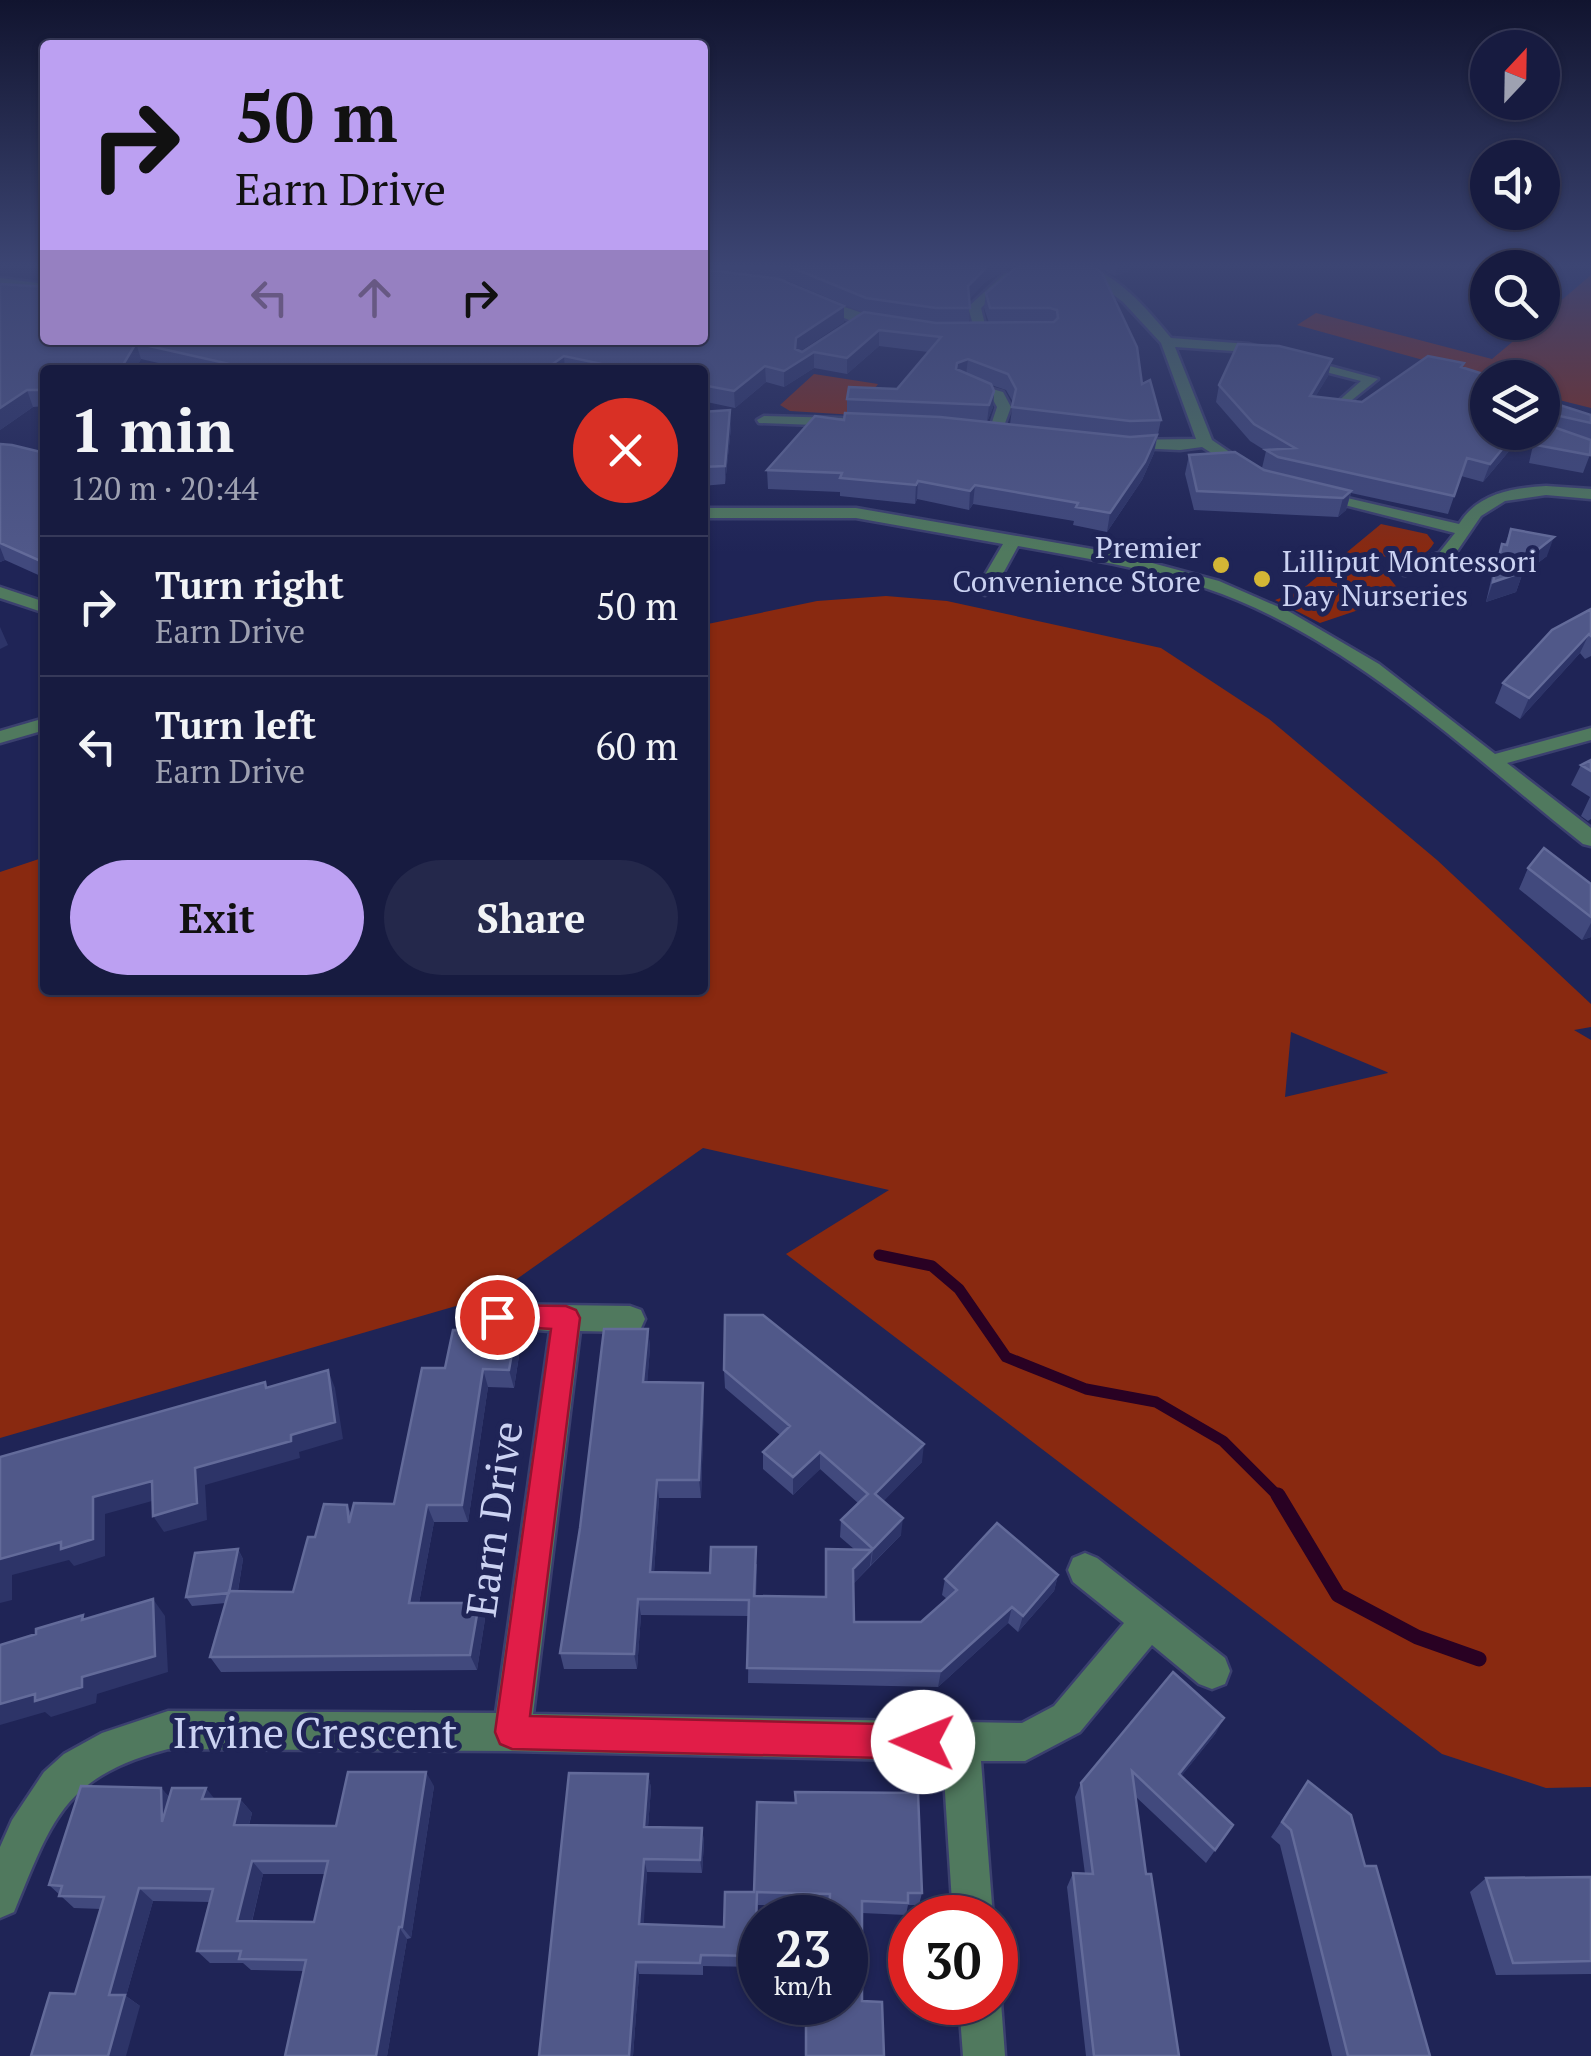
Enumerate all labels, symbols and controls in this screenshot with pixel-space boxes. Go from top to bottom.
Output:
north arrow [1470,30,1560,120]
map controls [1470,30,1560,450]
text: 50 m [235,69,398,162]
icon: right [70,80,200,210]
button: sound [1470,140,1560,230]
text: Earn Drive [235,158,446,218]
button: search [1470,250,1560,340]
icon: left [242,270,297,325]
icon: ahead [347,270,402,325]
icon: right [452,270,507,325]
button: layers [1470,360,1560,450]
text: 1 min [70,390,234,469]
button: close [573,398,678,503]
text: 120 m · 20:44 [70,467,258,509]
place label: Premier Convenience Store [952,527,1201,601]
place label: Lilliput Montessori Day Nurseries [1282,541,1537,615]
marker: Premier Convenience Store [1210,554,1232,576]
text: Turn right [155,560,344,610]
marker: Lilliput Montessori Day Nurseries [1251,568,1273,590]
icon: right [70,579,125,634]
text: 50 m [595,581,678,631]
text: Earn Drive [155,610,305,652]
text: Turn left [155,700,316,750]
icon: left [70,719,125,774]
text: 60 m [595,721,678,771]
text: Earn Drive [155,750,305,792]
button: Exit [70,860,364,975]
button: Share [384,860,678,975]
pin [455,1275,540,1360]
icon: arrive [470,1290,525,1345]
street label: Earn Drive [452,1417,534,1620]
position arrow [871,1690,975,1794]
street label: Irvine Crescent [173,1704,458,1760]
speed limit sign: 30 [888,1895,1018,2025]
text: 23 [775,1915,831,1981]
text: km/h [774,1969,832,2002]

